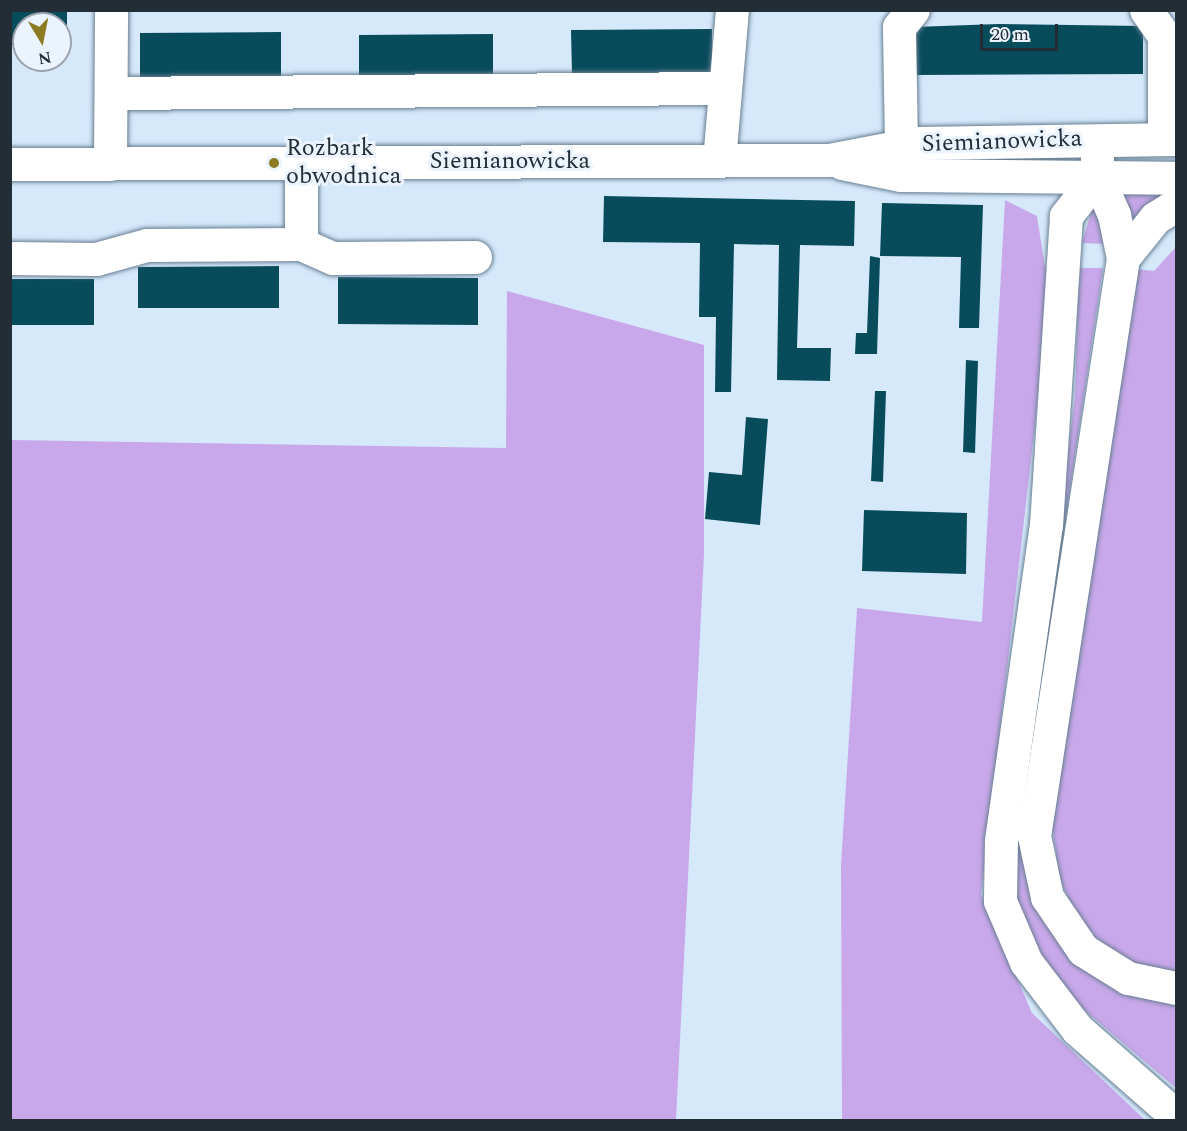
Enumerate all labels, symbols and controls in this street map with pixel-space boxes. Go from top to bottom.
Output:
north arrow [12,12,72,72]
scale bar [983,12,1061,50]
text: 20 m [991,21,1029,48]
text: N [36,45,53,71]
street label: Siemianowicka [921,125,1083,159]
place label: Rozbark obwodnica [286,135,401,191]
street label: Siemianowicka [430,148,590,176]
marker: Rozbark obwodnica [267,156,281,170]

